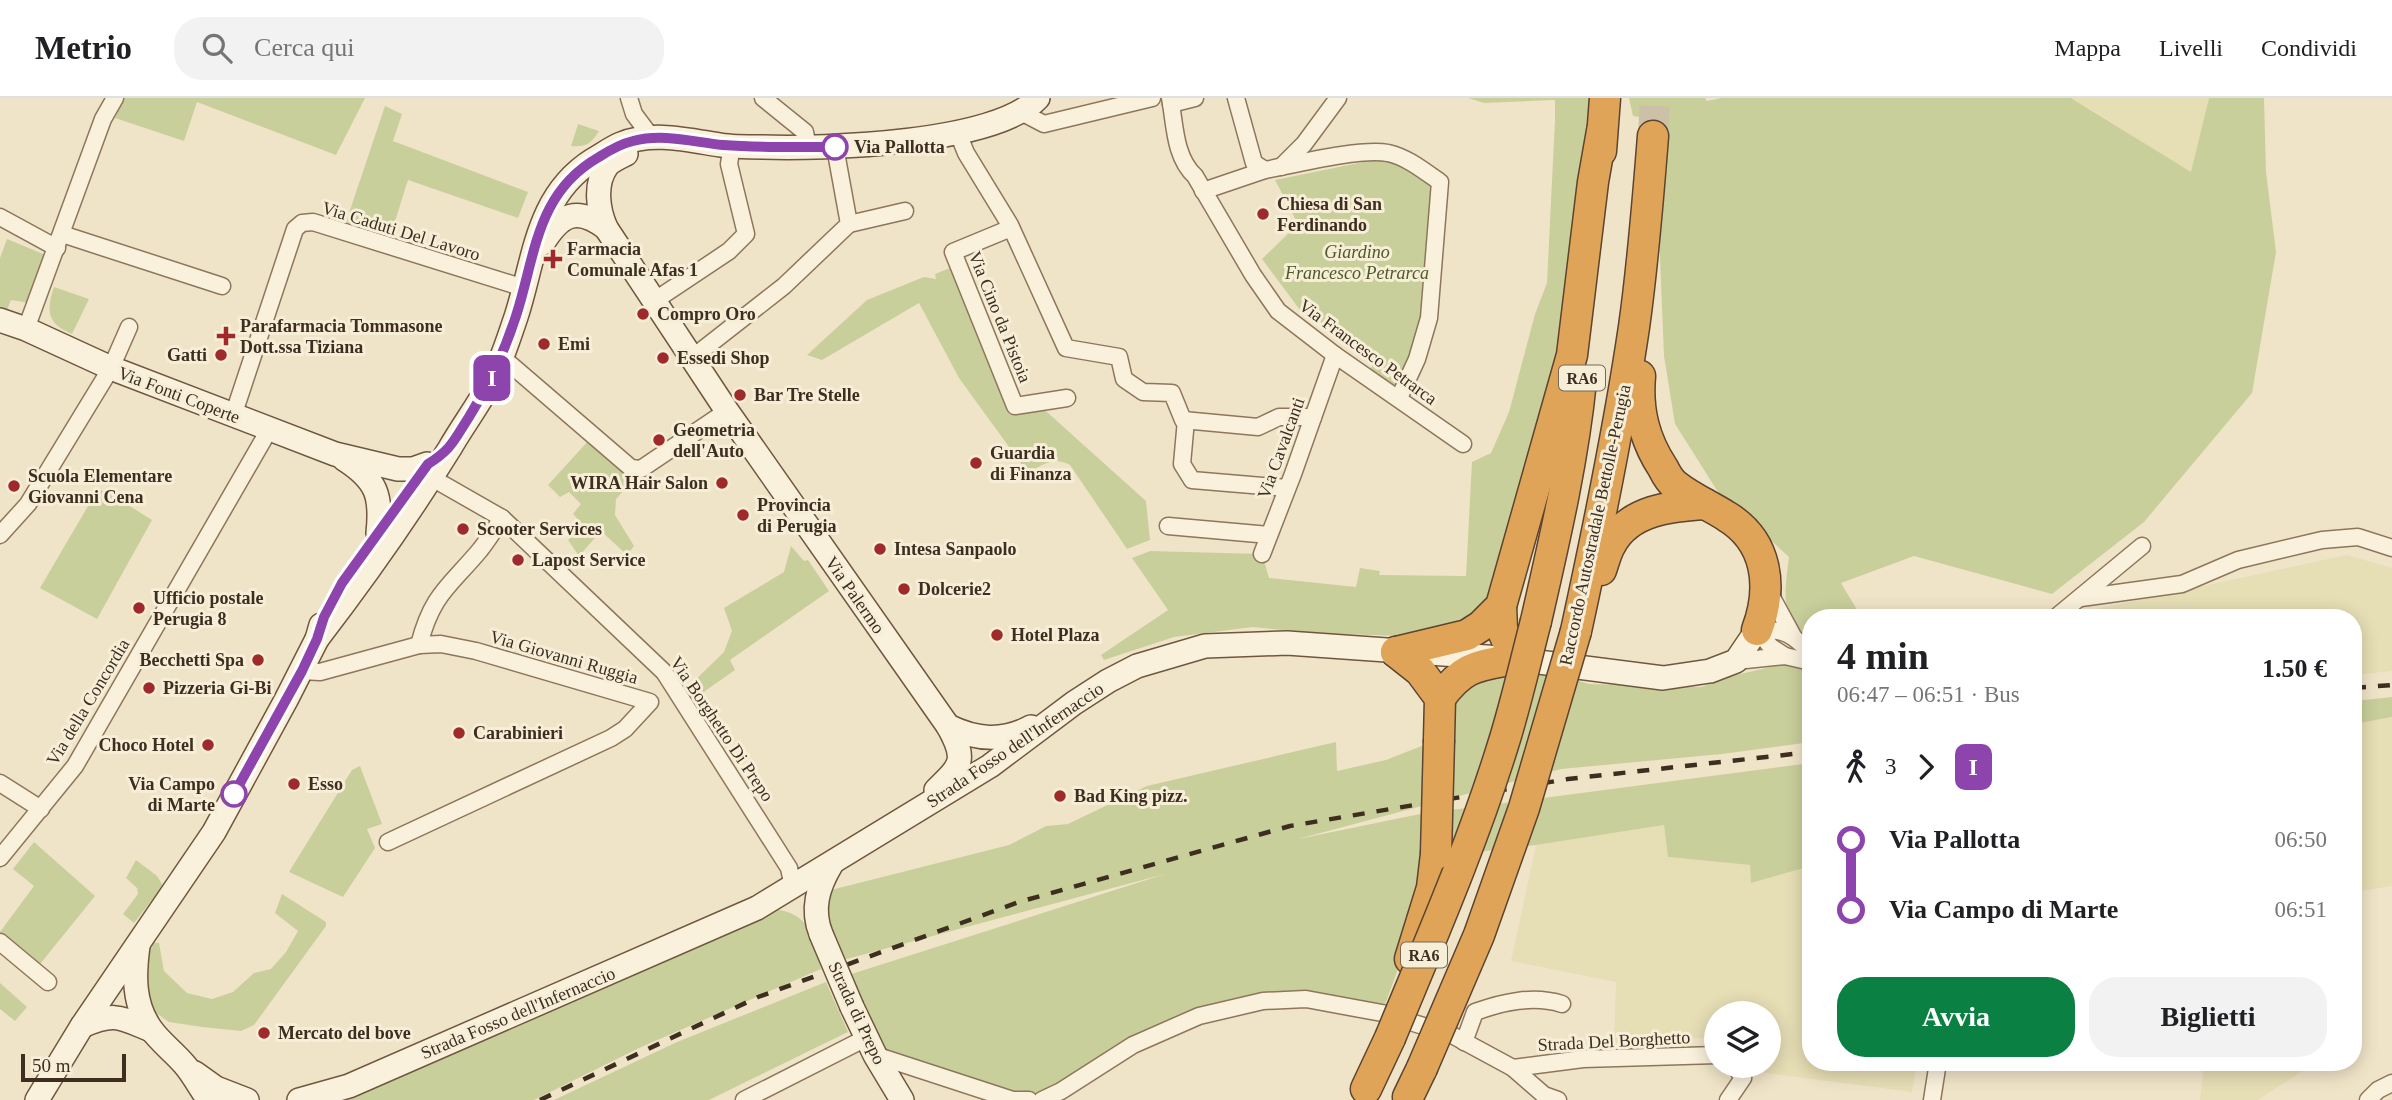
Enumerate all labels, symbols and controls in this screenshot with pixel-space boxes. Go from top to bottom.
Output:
search box [174,17,664,80]
icon: search [198,29,236,67]
text: Metrio [35,30,132,66]
text: Cerca qui [254,33,354,62]
text: Mappa [2054,35,2121,61]
text: Livelli [2159,35,2223,61]
text: Condividi [2261,35,2357,61]
marker: Via Pallotta [822,134,848,160]
place label: Via Pallotta [854,137,945,157]
place label: Chiesa di San Ferdinando [1277,194,1382,235]
street label: Via Caduti Del Lavoro [319,197,483,265]
marker: Chiesa di San Ferdinando [1255,206,1271,222]
place label: Farmacia Comunale Afas 1 [567,239,698,280]
park label: Giardino Francesco Petrarca [1284,242,1429,283]
street label: Via Cino da Pistoia [965,249,1035,385]
marker: Farmacia Comunale Afas 1 [545,251,561,267]
street label: Via Francesco Petrarca [1295,295,1441,409]
place label: Compro Oro [657,304,756,324]
marker: Compro Oro [635,306,651,322]
place label: Parafarmacia Tommasone Dott.ssa Tiziana [240,316,442,357]
marker: Parafarmacia Tommasone Dott.ssa Tiziana [218,328,234,344]
place label: Emi [558,334,590,354]
marker: Emi [536,336,552,352]
place label: Gatti [167,345,207,365]
marker: Gatti [213,347,229,363]
place label: Essedi Shop [677,348,770,368]
marker: Essedi Shop [655,350,671,366]
line badge: I [469,355,515,401]
street label: Via Fonti Coperte [115,363,243,427]
text: I [487,365,497,391]
road number: RA6 [1559,366,1605,390]
street label: Raccordo Autostradale Bettolle-Perugia [1555,383,1635,667]
place label: Bar Tre Stelle [754,385,860,405]
marker: Bar Tre Stelle [732,387,748,403]
street label: Via Cavalcanti [1253,395,1309,501]
place label: Geometria dell'Auto [673,420,755,461]
marker: Geometria dell'Auto [651,432,667,448]
place label: Guardia di Finanza [990,443,1072,484]
marker: Guardia di Finanza [968,455,984,471]
place label: Scuola Elementare Giovanni Cena [28,466,172,507]
place label: WIRA Hair Salon [570,473,708,493]
marker: WIRA Hair Salon [714,475,730,491]
marker: Scuola Elementare Giovanni Cena [6,478,22,494]
place label: Provincia di Perugia [757,495,837,536]
marker: Provincia di Perugia [735,507,751,523]
place label: Scooter Services [477,519,602,539]
marker: Scooter Services [455,521,471,537]
place label: Intesa Sanpaolo [894,539,1017,559]
marker: Intesa Sanpaolo [872,541,888,557]
place label: Lapost Service [532,550,645,570]
marker: Lapost Service [510,552,526,568]
street label: Via Palermo [821,553,889,637]
place label: Dolcerie2 [918,579,991,599]
marker: Dolcerie2 [896,581,912,597]
place label: Ufficio postale Perugia 8 [153,588,263,629]
marker: Ufficio postale Perugia 8 [131,600,147,616]
place label: Hotel Plaza [1011,625,1099,645]
street label: Via Giovanni Ruggia [488,626,640,688]
marker: Hotel Plaza [989,627,1005,643]
street label: Via della Concordia [42,635,134,769]
text: 4 min [1837,635,1929,677]
place label: Becchetti Spa [140,650,244,670]
marker: Becchetti Spa [250,652,266,668]
street label: Via Borghetto Di Prepo [666,653,778,805]
text: 1.50 € [2262,654,2327,683]
place label: Pizzeria Gi-Bi [163,678,271,698]
street label: Strada Fosso dell'Infernaccio [923,678,1107,812]
marker: Pizzeria Gi-Bi [141,680,157,696]
text: 06:47 – 06:51 · Bus [1837,682,2020,707]
place label: Carabinieri [473,723,563,743]
marker: Carabinieri [451,725,467,741]
place label: Choco Hotel [99,735,194,755]
marker: Choco Hotel [200,737,216,753]
icon: walk [1837,748,1875,786]
icon: forward [1907,748,1945,786]
text: 3 [1885,754,1897,779]
text: I [1969,754,1978,780]
place label: Via Campo di Marte [128,774,215,815]
place label: Esso [308,774,343,794]
marker: Esso [286,776,302,792]
marker: Via Campo di Marte [221,781,247,807]
place label: Bad King pizz. [1074,786,1188,806]
marker: Bad King pizz. [1052,788,1068,804]
text: Via Pallotta [1889,825,2020,854]
text: 06:50 [2275,827,2327,852]
text: Via Campo di Marte [1889,895,2118,924]
text: 06:51 [2275,897,2327,922]
road number: RA6 [1401,942,1447,968]
street label: Strada di Prepo [824,958,890,1068]
street label: Strada Fosso dell'Infernaccio [418,963,618,1063]
button: Avvia [1837,977,2075,1057]
button: Biglietti [2089,977,2327,1057]
map controls [1704,1001,1781,1078]
button: layers [1704,1001,1781,1078]
place label: Mercato del bove [278,1023,411,1043]
marker: Mercato del bove [256,1025,272,1041]
street label: Strada Del Borghetto [1537,1027,1691,1055]
scale bar [21,1051,126,1083]
text: 50 m [32,1055,71,1076]

